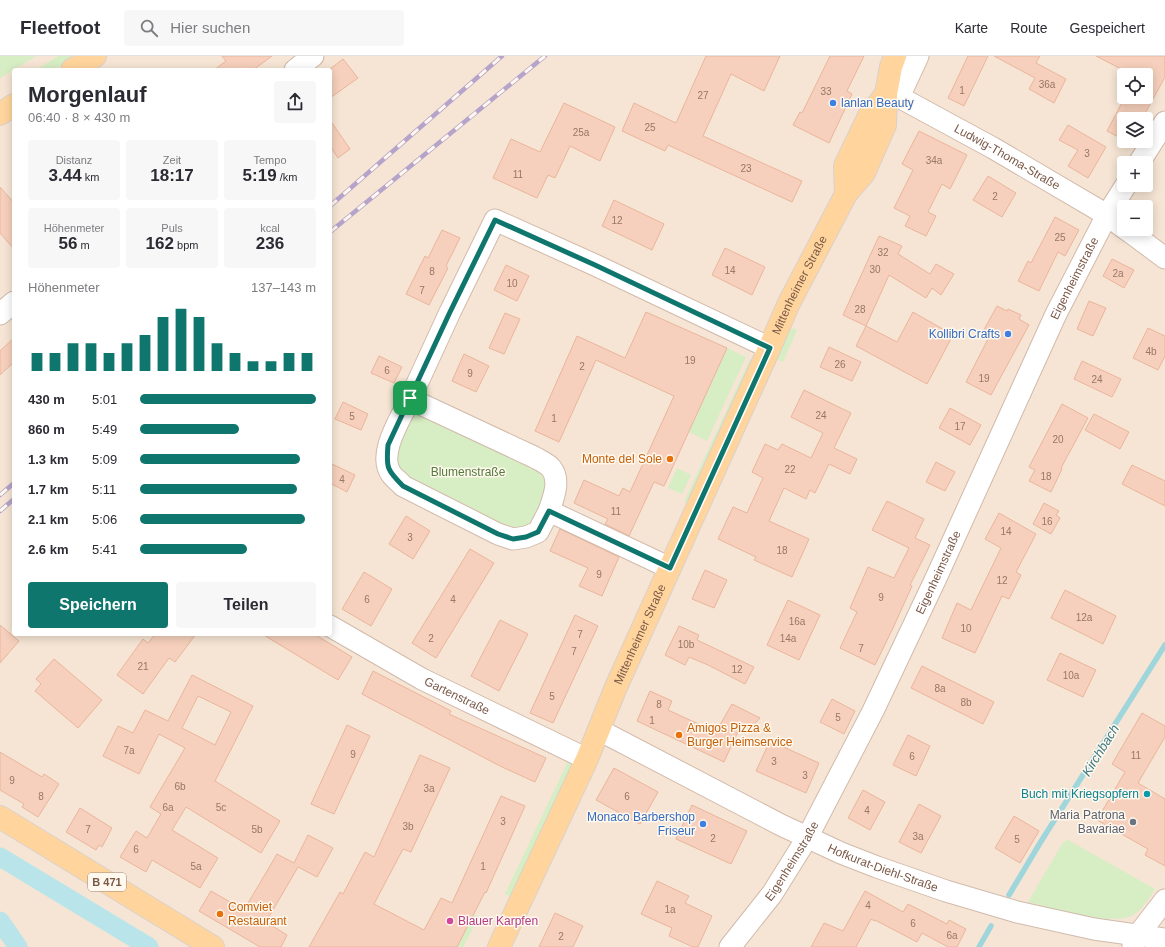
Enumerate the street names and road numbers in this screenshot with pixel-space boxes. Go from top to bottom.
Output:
street label: Ludwig-Thoma-Straße [952,121,1063,193]
street label: Mittenheimer Straße [769,233,830,337]
street label: Eigenheimstraße [1047,235,1102,322]
street label: Eigenheimstraße [913,528,964,617]
street label: Mittenheimer Straße [611,582,669,687]
street label: Gartenstraße [422,674,492,718]
street label: Eigenheimstraße [762,819,822,904]
street label: Hofkurat-Diehl-Straße [825,841,940,895]
road number: B 471 [88,873,126,891]

